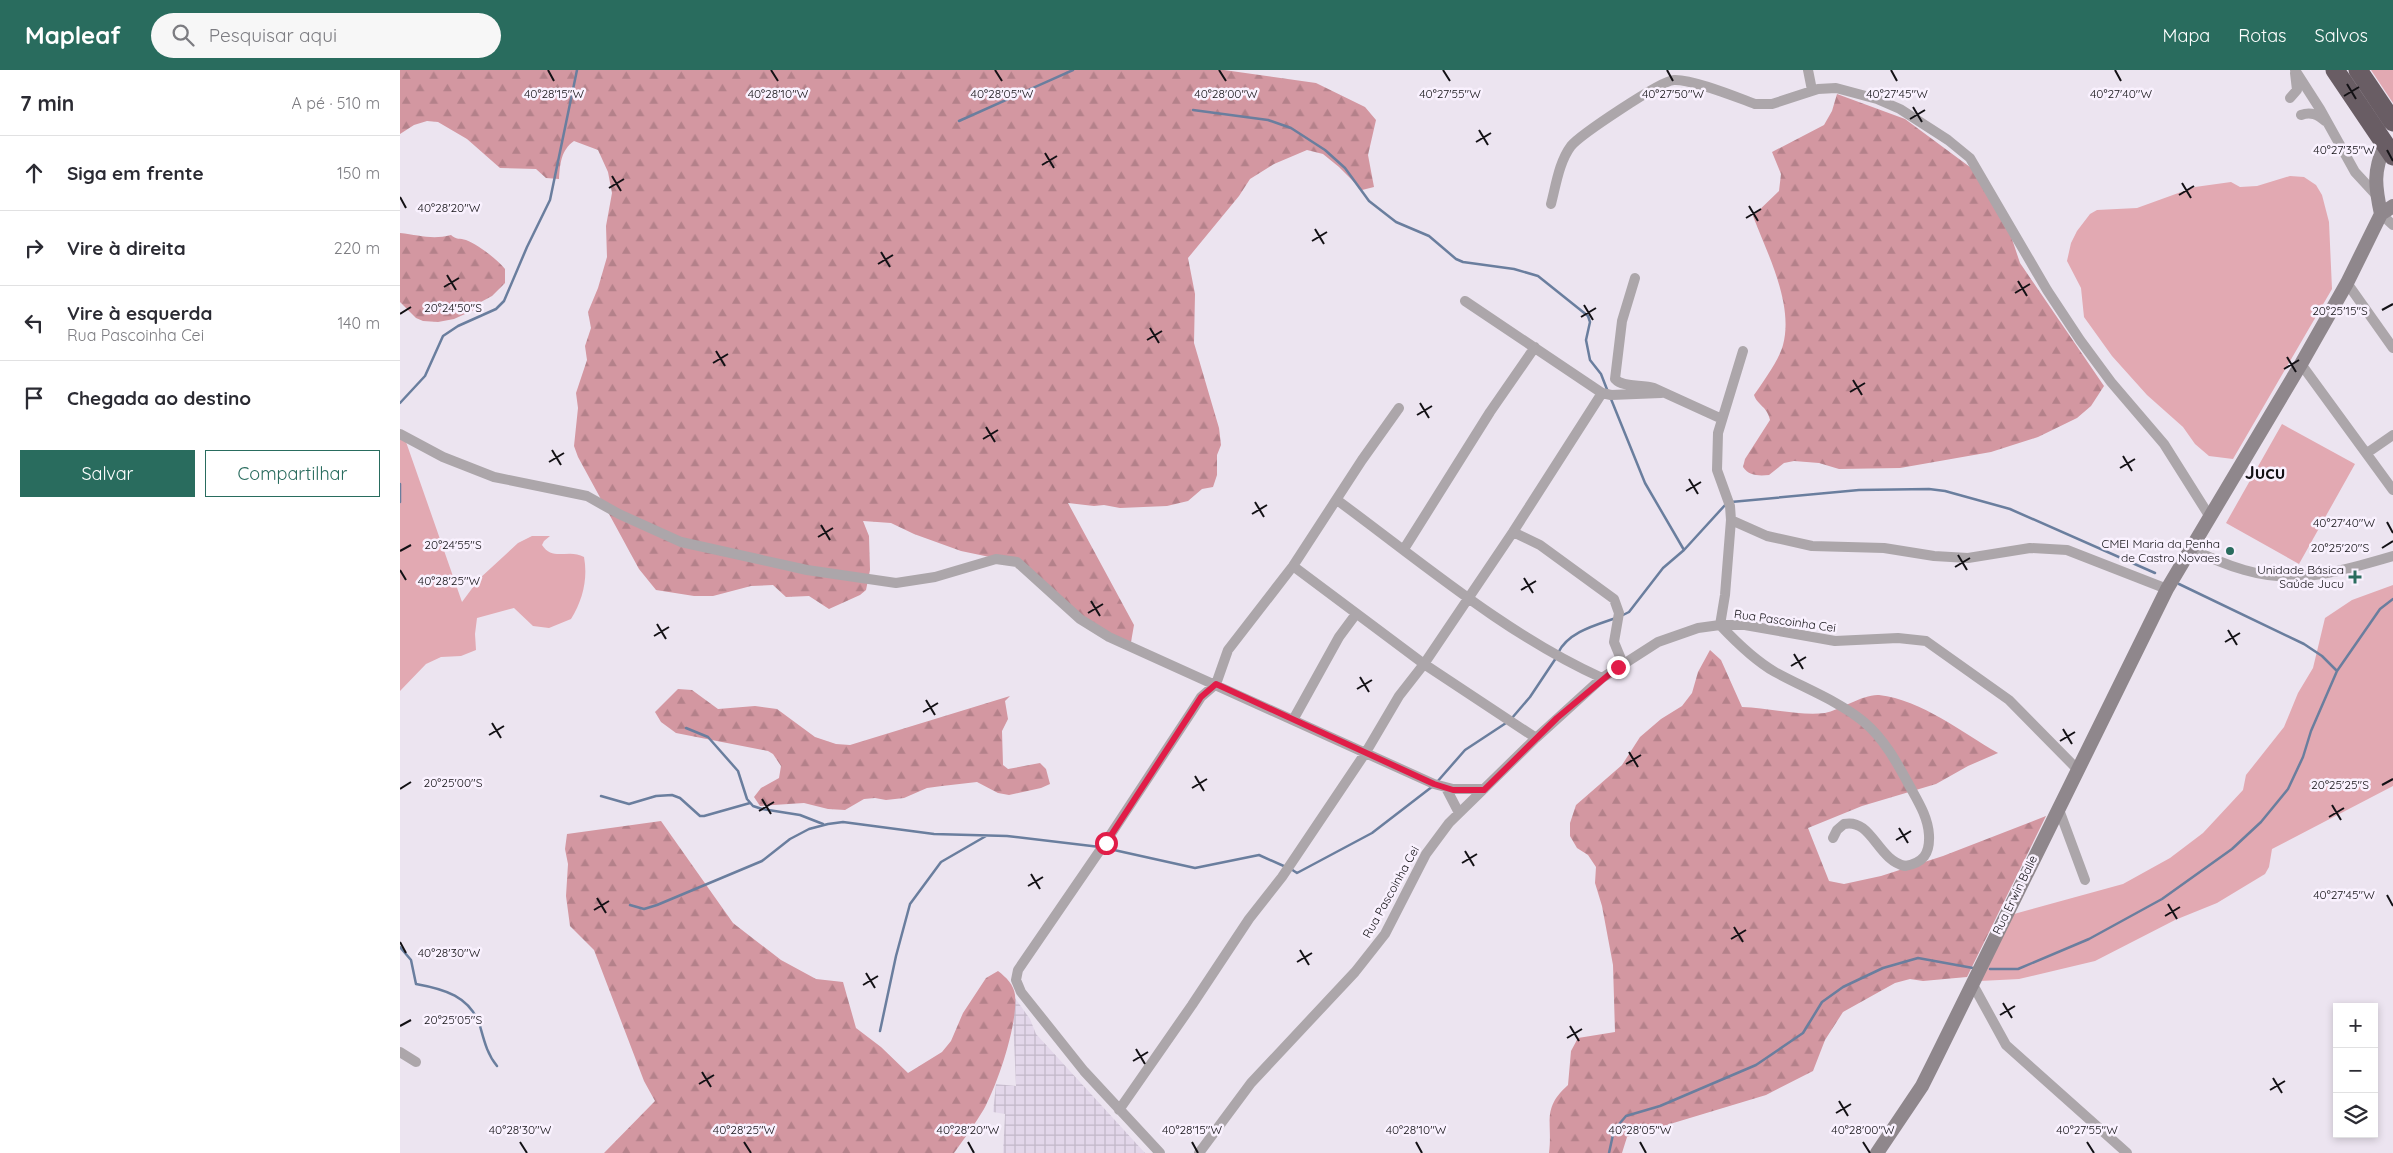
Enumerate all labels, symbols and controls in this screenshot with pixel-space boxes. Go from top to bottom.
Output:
search box [151,13,501,58]
text: Mapleaf [25,20,121,50]
icon: search [169,21,197,49]
text: Pesquisar aqui [209,23,337,47]
text: Mapa [2163,24,2210,47]
text: Rotas [2238,24,2287,47]
text: Salvos [2315,24,2368,47]
text: 40°28'15"W [524,86,584,101]
text: 40°28'10"W [748,86,809,101]
text: 40°28'05"W [971,86,1034,101]
text: 40°28'00"W [1194,86,1258,101]
text: 40°27'55"W [1419,86,1481,101]
text: 40°27'50"W [1642,86,1705,101]
text: 40°27'45"W [1866,86,1928,101]
text: 40°27'40"W [2090,86,2152,101]
text: 7 min [20,90,74,116]
text: A pé · 510 m [292,93,380,113]
text: 40°27'35"W [2313,142,2375,157]
icon: ahead [20,159,48,187]
text: Siga em frente [67,161,204,185]
text: 150 m [337,163,380,183]
text: 40°28'20"W [418,200,481,215]
icon: right [20,234,48,262]
text: Vire à direita [67,236,186,260]
text: 220 m [334,238,380,258]
text: 20°24'50"S [424,300,482,315]
text: Vire à esquerda [67,301,212,325]
text: 20°25'15"S [2312,303,2368,318]
icon: left [20,309,48,337]
text: 140 m [337,313,380,333]
text: Rua Pascoinha Cei [67,325,204,345]
icon: arrive [20,384,48,412]
text: Chegada ao destino [67,386,251,410]
button: Salvar [20,450,195,497]
button: Compartilhar [205,450,380,497]
district label: Jucu [2245,461,2285,484]
text: 40°27'40"W [2313,515,2375,530]
place label: CMEI Maria da Penha de Castro Novaes [2102,536,2220,565]
text: 20°24'55"S [424,537,482,552]
text: 20°25'20"S [2311,540,2369,555]
marker: CMEI Maria da Penha de Castro Novaes [2224,545,2236,557]
place label: Unidade Básica Saúde Jucu [2257,562,2344,591]
marker: Unidade Básica Saúde Jucu [2348,570,2362,584]
text: 40°28'25"W [418,573,481,588]
street label: Rua Pascoinha Cei [1733,606,1837,635]
route end [1607,656,1630,679]
text: 20°25'00"S [424,775,483,790]
text: 20°25'25"S [2311,777,2369,792]
route start [1095,832,1118,855]
street label: Rua Pascoinha Cei [1359,843,1422,940]
street label: Rua Erwin Balle [1989,852,2040,937]
text: 40°27'45"W [2313,887,2375,902]
text: 40°28'30"W [418,945,481,960]
map controls [2333,1003,2378,1138]
button: + [2333,1003,2378,1048]
text: 20°25'05"S [424,1012,482,1027]
button: − [2333,1048,2378,1093]
button: layers [2333,1093,2378,1138]
text: 40°28'30"W [489,1122,552,1137]
text: 40°28'25"W [713,1122,776,1137]
text: 40°28'20"W [937,1122,1000,1137]
text: 40°28'15"W [1162,1122,1222,1137]
text: 40°28'10"W [1386,1122,1447,1137]
text: 40°28'05"W [1609,1122,1672,1137]
text: 40°28'00"W [1831,1122,1895,1137]
text: 40°27'55"W [2056,1122,2118,1137]

